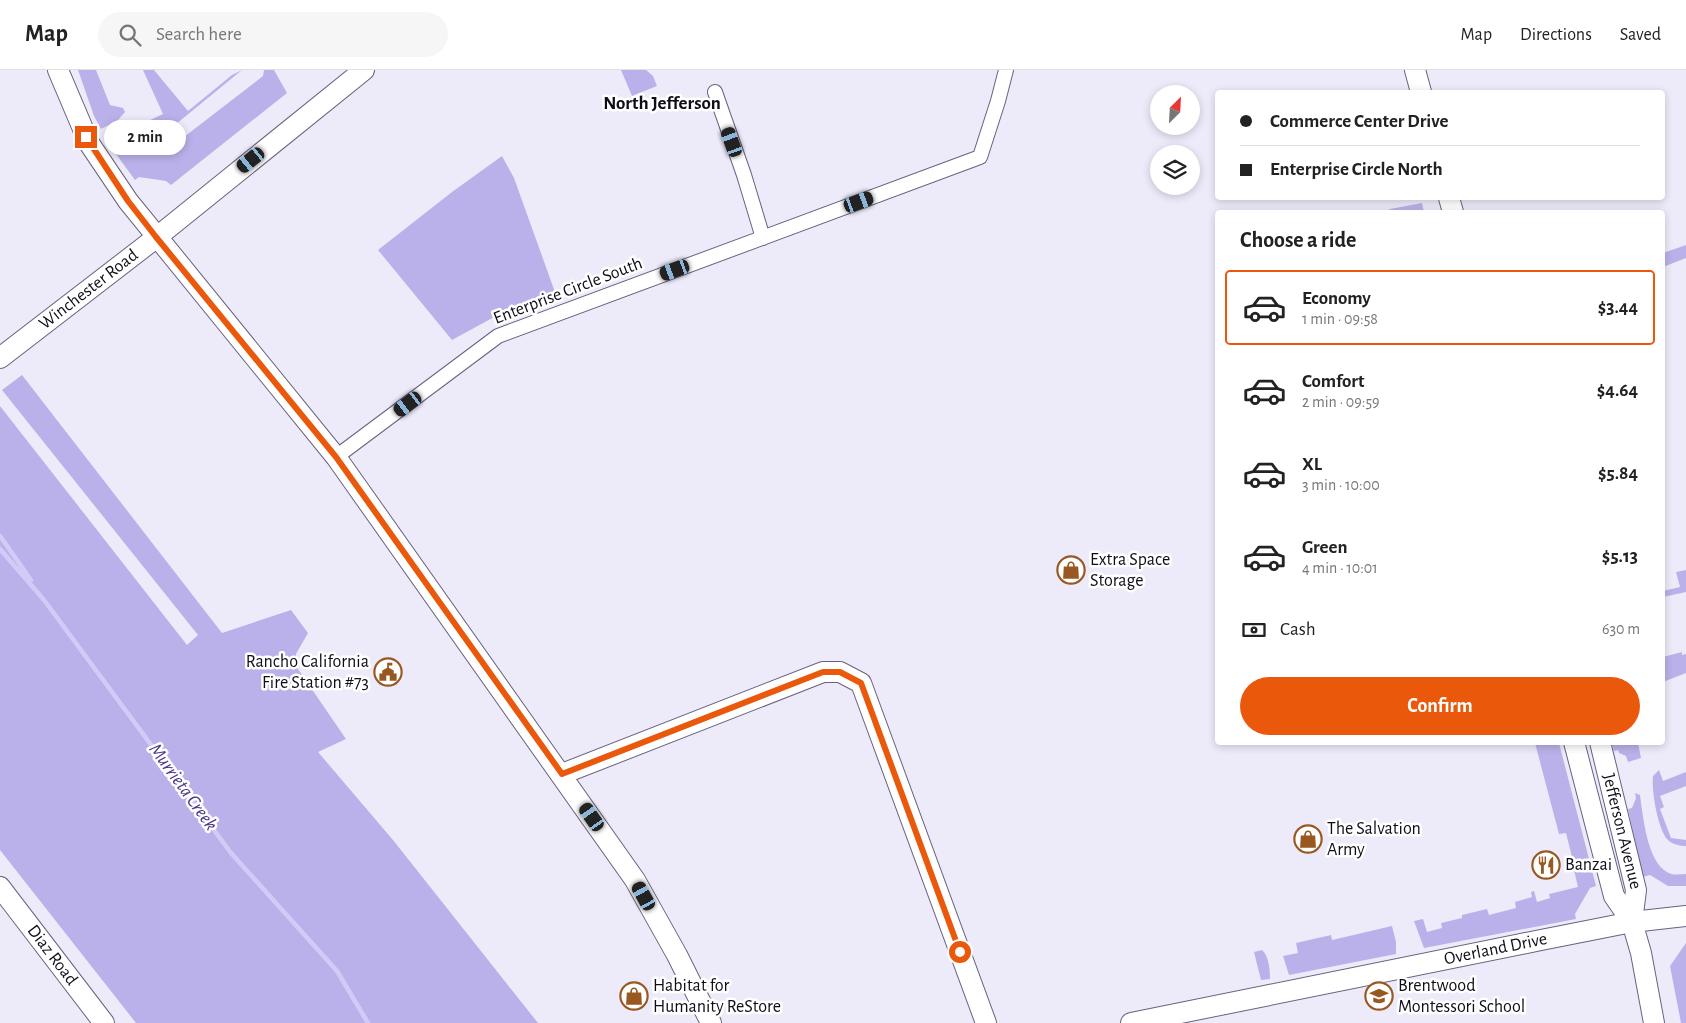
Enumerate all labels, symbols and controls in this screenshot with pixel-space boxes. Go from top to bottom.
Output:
search box [98,12,448,57]
icon: search [116,21,144,49]
text: Map [25,22,68,46]
text: Search here [156,25,242,44]
text: Map [1461,26,1492,44]
text: Directions [1520,26,1592,44]
text: Saved [1620,26,1661,44]
north arrow [1150,85,1200,135]
map controls [1150,85,1200,195]
district label: North Jefferson [603,94,721,113]
text: Commerce Center Drive [1270,112,1449,131]
callout: 2 min [104,120,186,154]
car [719,125,744,159]
route end [75,126,97,148]
text: 2 min [127,129,163,145]
car [234,145,267,175]
button: layers [1150,145,1200,195]
text: Enterprise Circle North [1270,160,1443,179]
car [842,190,875,214]
text: Choose a ride [1240,229,1356,251]
street label: Winchester Road [36,246,142,333]
street label: Enterprise Circle South [491,254,645,328]
car [658,258,691,282]
icon: car [1242,285,1287,330]
text: Economy [1302,289,1371,308]
text: $3.44 [1598,298,1638,317]
text: 1 min · 09:58 [1302,311,1378,327]
icon: car [1242,368,1287,413]
text: Comfort [1302,372,1364,391]
text: $4.64 [1597,381,1638,400]
car [391,389,424,419]
text: 2 min · 09:59 [1302,394,1380,410]
icon: car [1242,451,1287,496]
text: XL [1302,455,1322,474]
text: $5.84 [1598,464,1638,483]
text: 3 min · 10:00 [1302,477,1380,493]
icon: car [1242,534,1287,579]
text: Green [1302,538,1348,557]
text: $5.13 [1602,547,1638,566]
place label: Extra Space Storage [1090,551,1170,590]
shop icon: Extra Space Storage [1056,555,1086,585]
text: 4 min · 10:01 [1302,560,1378,576]
icon: cash [1240,616,1268,644]
text: Cash [1280,620,1316,639]
text: 630 m [1602,621,1640,637]
place label: Rancho California Fire Station #73 [246,653,369,692]
public building icon: Rancho California Fire Station #73 [373,657,403,687]
button: Confirm [1240,677,1640,735]
water label: Murrieta Creek [145,740,221,834]
street label: Jefferson Avenue [1599,772,1644,891]
car [577,800,606,834]
place label: The Salvation Army [1327,820,1421,859]
shop icon: The Salvation Army [1293,824,1323,854]
restaurant icon: Banzai [1531,850,1561,880]
place label: Banzai [1565,856,1612,874]
car [630,879,657,913]
street label: Diaz Road [24,922,81,989]
street label: Overland Drive [1443,930,1549,968]
route start [949,941,971,963]
place label: Habitat for Humanity ReStore [653,977,781,1016]
place label: Brentwood Montessori School [1398,977,1525,1016]
shop icon: Habitat for Humanity ReStore [619,981,649,1011]
school or university icon: Brentwood Montessori School [1364,981,1394,1011]

